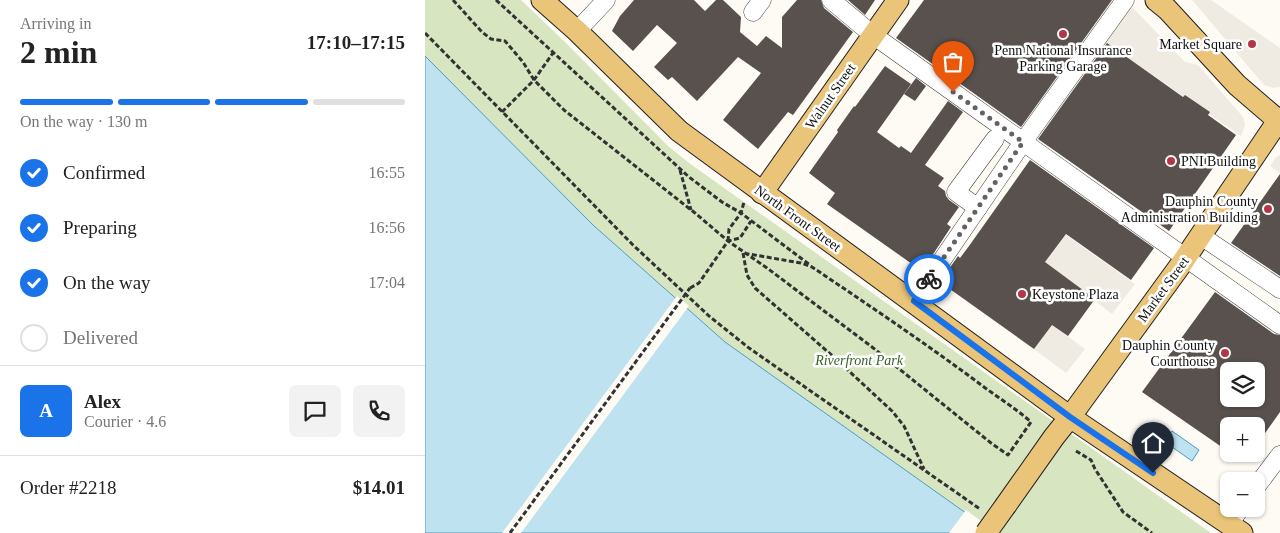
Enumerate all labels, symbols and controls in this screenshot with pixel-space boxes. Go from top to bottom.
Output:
text: Arriving in [20,15,92,32]
marker: Penn National Insurance Parking Garage [1057,28,1069,40]
text: 17:10–17:15 [307,32,405,53]
text: 2 min [20,34,97,70]
place label: Market Square [1159,37,1242,52]
marker: Market Square [1246,38,1258,50]
pin [932,41,974,92]
place label: Penn National Insurance Parking Garage [994,43,1132,74]
icon: bag [939,48,967,76]
street label: Walnut Street [802,61,858,132]
text: On the way · 130 m [20,113,148,130]
place label: PNI Building [1181,154,1256,169]
marker: PNI Building [1165,155,1177,167]
icon: check [20,159,48,187]
text: Confirmed [63,162,145,183]
text: 16:55 [369,164,405,181]
street label: North Front Street [752,182,844,255]
place label: Dauphin County Administration Building [1121,194,1258,225]
marker: Dauphin County Administration Building [1262,203,1274,215]
icon: check [20,214,48,242]
text: Preparing [63,217,137,238]
text: 16:56 [369,219,405,236]
courier [904,254,954,304]
street label: Market Street [1135,254,1192,325]
icon: bike [915,265,943,293]
icon: check [20,269,48,297]
text: On the way [63,272,151,293]
text: 17:04 [369,274,405,291]
place label: Keystone Plaza [1032,287,1119,302]
marker: Keystone Plaza [1016,288,1028,300]
text: Delivered [63,327,138,348]
place label: Dauphin County Courthouse [1122,338,1215,369]
marker: Dauphin County Courthouse [1219,347,1231,359]
park label: Riverfront Park [814,353,904,368]
map controls [1220,362,1265,517]
button: layers [1220,362,1265,407]
button: chat [289,385,341,437]
button: phone [353,385,405,437]
text: Alex [84,391,121,412]
text: A [39,400,53,421]
text: Courier · 4.6 [84,413,166,430]
button: + [1220,417,1265,462]
pin [1132,422,1174,473]
icon: home [1139,429,1167,457]
button: − [1220,472,1265,517]
text: Order #2218 [20,477,117,498]
text: $14.01 [353,477,405,498]

